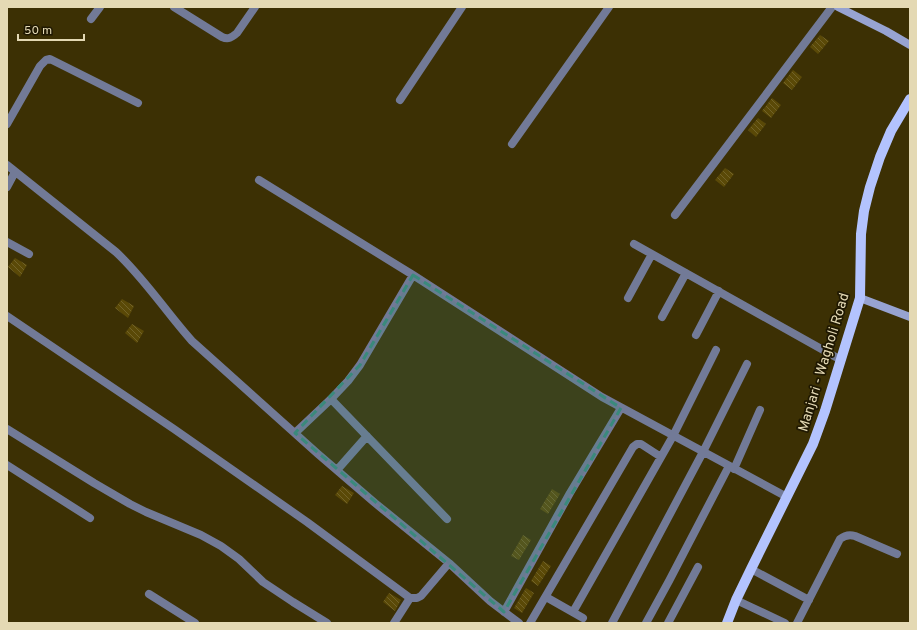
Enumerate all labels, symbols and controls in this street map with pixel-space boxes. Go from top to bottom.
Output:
scale bar [18,16,84,42]
text: 50 m [24,23,52,39]
street label: Manjari - Wagholi Road [795,291,854,434]

